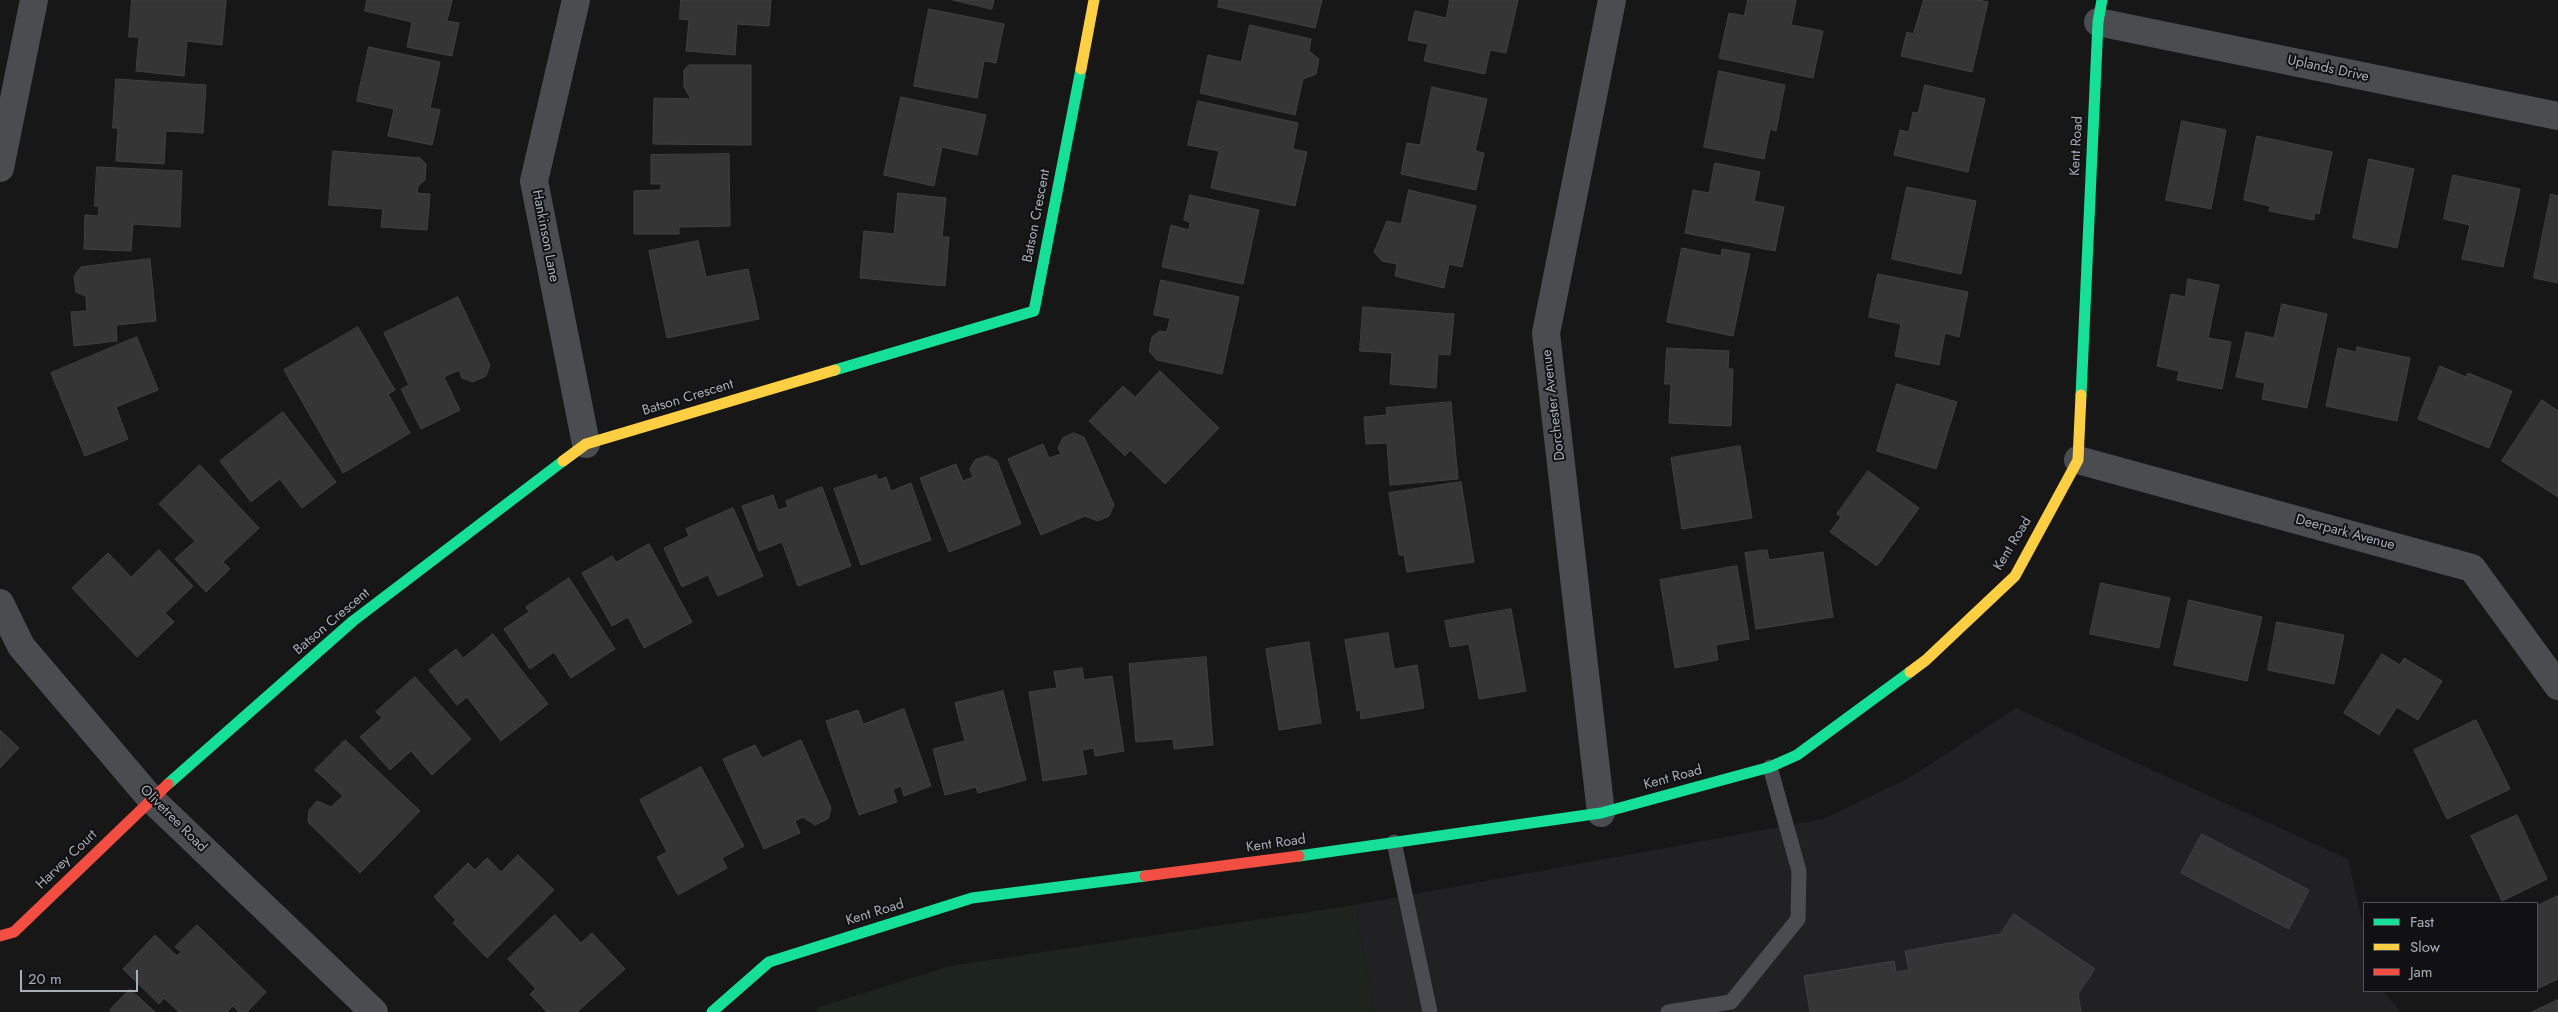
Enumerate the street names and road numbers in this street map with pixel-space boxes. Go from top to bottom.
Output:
street label: Uplands Drive [2286,52,2370,86]
street label: Kent Road [2067,116,2087,176]
street label: Batson Crescent [1020,168,1054,264]
street label: Hankinson Lane [528,188,562,284]
street label: Dorchester Avenue [1539,348,1569,462]
street label: Batson Crescent [640,376,736,420]
street label: Deerpark Avenue [2293,512,2397,554]
street label: Kent Road [1990,514,2036,574]
street label: Batson Crescent [290,585,374,659]
street label: Kent Road [1642,762,1704,794]
street label: Olivetree Road [136,782,210,856]
street label: Harvey Court [33,827,101,893]
street label: Kent Road [1245,832,1307,856]
street label: Kent Road [844,896,906,930]

